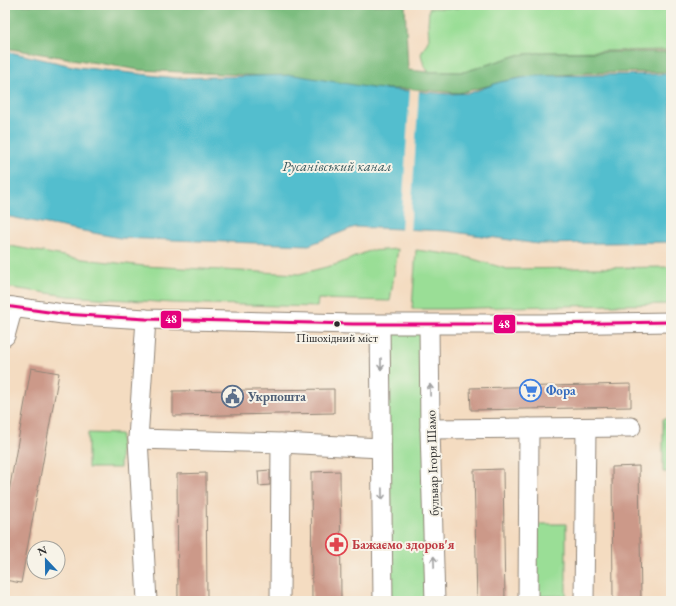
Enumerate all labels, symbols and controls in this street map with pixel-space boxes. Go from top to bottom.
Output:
water label: Русанівський канал [282,157,392,175]
line badge: 48 [160,310,182,329]
text: 48 [165,312,177,326]
line badge: 48 [493,314,516,334]
text: 48 [498,317,510,331]
marker: Пішохідний міст [332,319,342,329]
place label: Пішохідний міст [296,330,378,346]
one-way arrow [377,357,385,370]
supermarket icon: Фора [517,377,543,403]
place label: Фора [546,382,576,399]
public building icon: Укрпошта [220,383,246,409]
one-way arrow [426,384,434,397]
place label: Укрпошта [247,388,306,405]
street label: бульвар Ігоря Шамо [422,410,443,516]
one-way arrow [378,487,385,500]
pharmacy icon: Бажаємо здоров'я [323,531,349,557]
place label: Бажаємо здоров'я [352,536,455,553]
north arrow [26,540,66,580]
text: N [36,543,49,559]
one-way arrow [431,556,438,569]

